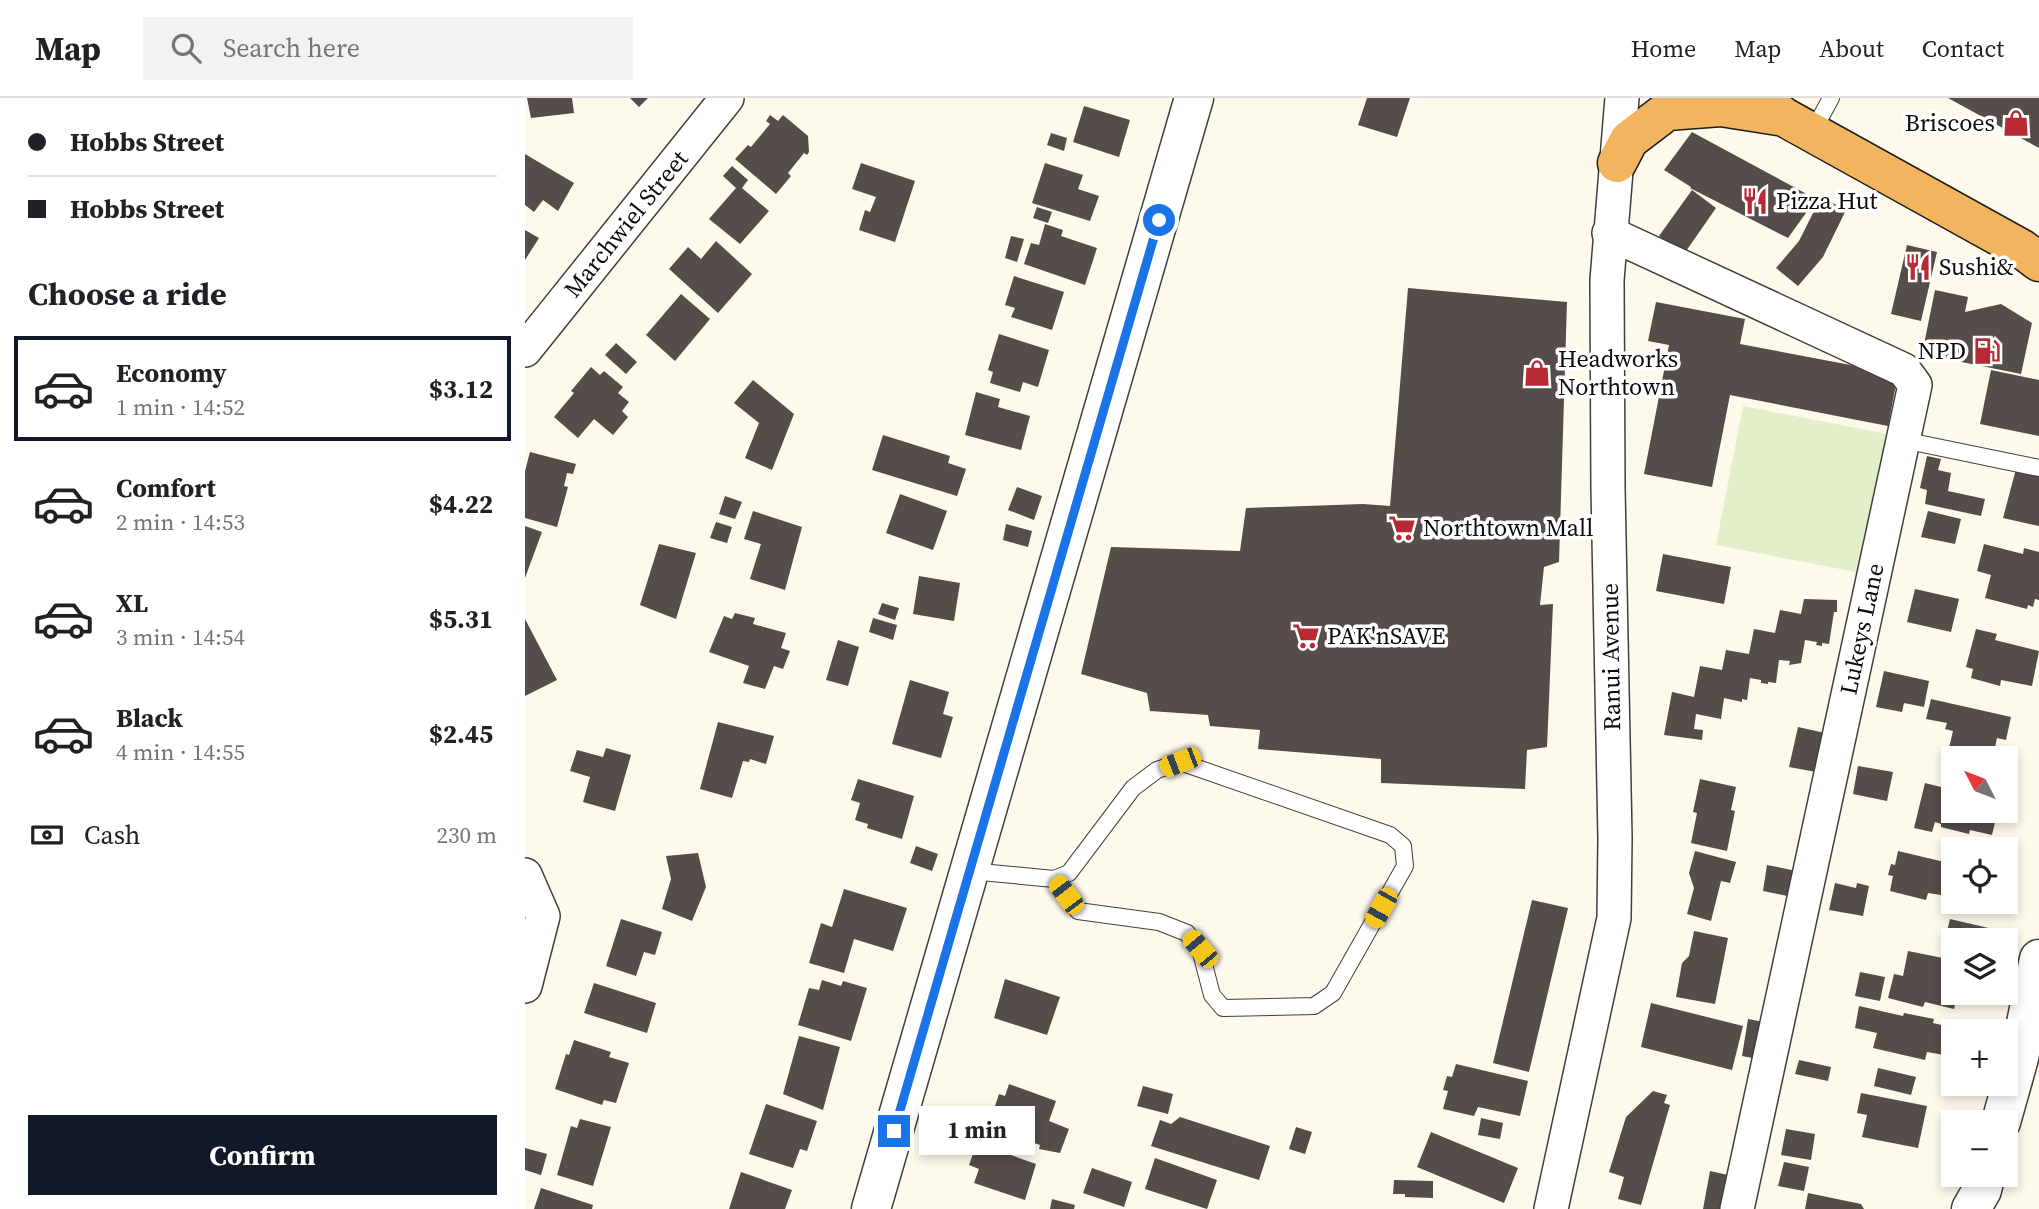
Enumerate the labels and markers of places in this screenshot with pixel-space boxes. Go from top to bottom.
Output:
place label: Briscoes [1905,106,1995,139]
shop icon: Briscoes [2001,108,2031,138]
place label: Pizza Hut [1776,184,1878,217]
restaurant icon: Pizza Hut [1740,186,1770,216]
place label: Sushi& [1939,250,2014,283]
restaurant icon: Sushi& [1903,252,1933,282]
place label: NPD [1918,334,1966,367]
fuel station icon: NPD [1972,336,2002,366]
place label: Headworks Northtown [1558,342,1678,403]
shop icon: Headworks Northtown [1522,358,1552,388]
place label: Northtown Mall [1423,511,1593,544]
supermarket icon: Northtown Mall [1387,513,1417,543]
place label: PAK'nSAVE [1327,619,1446,652]
supermarket icon: PAK'nSAVE [1291,621,1321,651]

